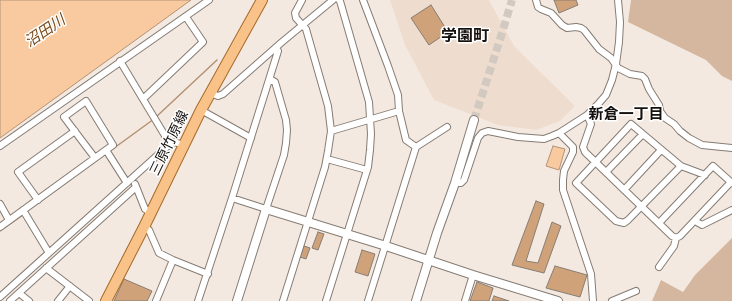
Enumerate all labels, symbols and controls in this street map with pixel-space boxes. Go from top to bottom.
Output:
water label: 沼田川 [21,11,69,51]
district label: 学園町 [441,26,489,46]
district label: 新倉一丁目 [589,105,663,123]
street label: 三原竹原線 [146,108,192,178]

